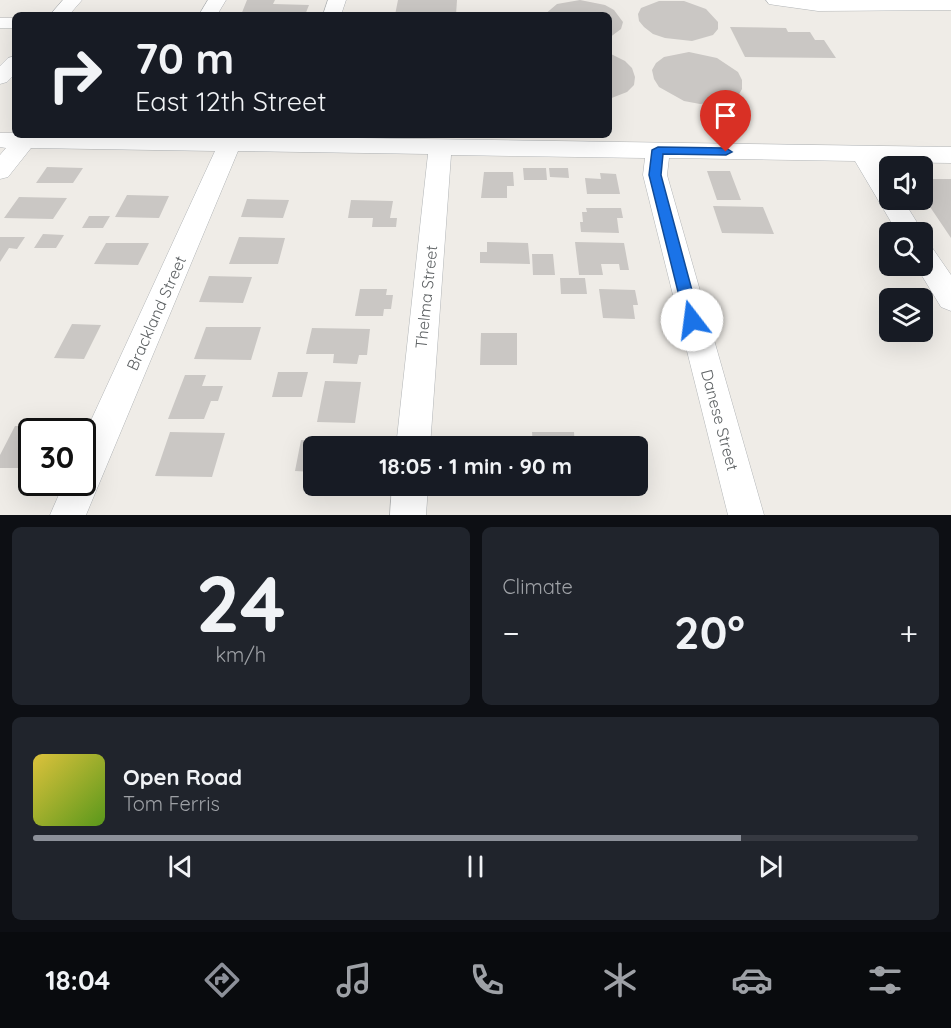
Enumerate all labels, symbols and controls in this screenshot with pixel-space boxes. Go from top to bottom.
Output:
text: 70 m [135,32,234,85]
icon: right [36,36,114,114]
text: East 12th Street [135,84,326,118]
pin [700,90,751,152]
icon: arrive [709,99,742,132]
map controls [879,156,933,342]
button: sound [879,156,933,210]
button: search [879,222,933,276]
street label: Thelma Street [411,244,441,350]
street label: Brackland Street [122,253,190,373]
position arrow [660,288,724,352]
button: layers [879,288,933,342]
street label: Danese Street [697,367,743,473]
speed limit sign: 30 [18,418,96,496]
text: 18:05 · 1 min · 90 m [379,452,572,480]
text: 24 [196,554,286,652]
text: Climate [503,574,573,599]
text: 20° [674,604,745,660]
text: − [503,612,520,653]
text: + [899,612,918,653]
text: km/h [215,642,266,667]
text: Open Road [123,763,242,791]
text: Tom Ferris [123,791,220,816]
icon: previous [164,850,197,883]
icon: pause [459,850,492,883]
icon: next [754,850,787,883]
icon: directions [201,959,243,1001]
icon: music [333,959,375,1001]
icon: phone [466,959,508,1001]
icon: climate [599,959,641,1001]
icon: car [731,959,773,1001]
icon: filters [864,959,906,1001]
text: 18:04 [45,963,110,997]

